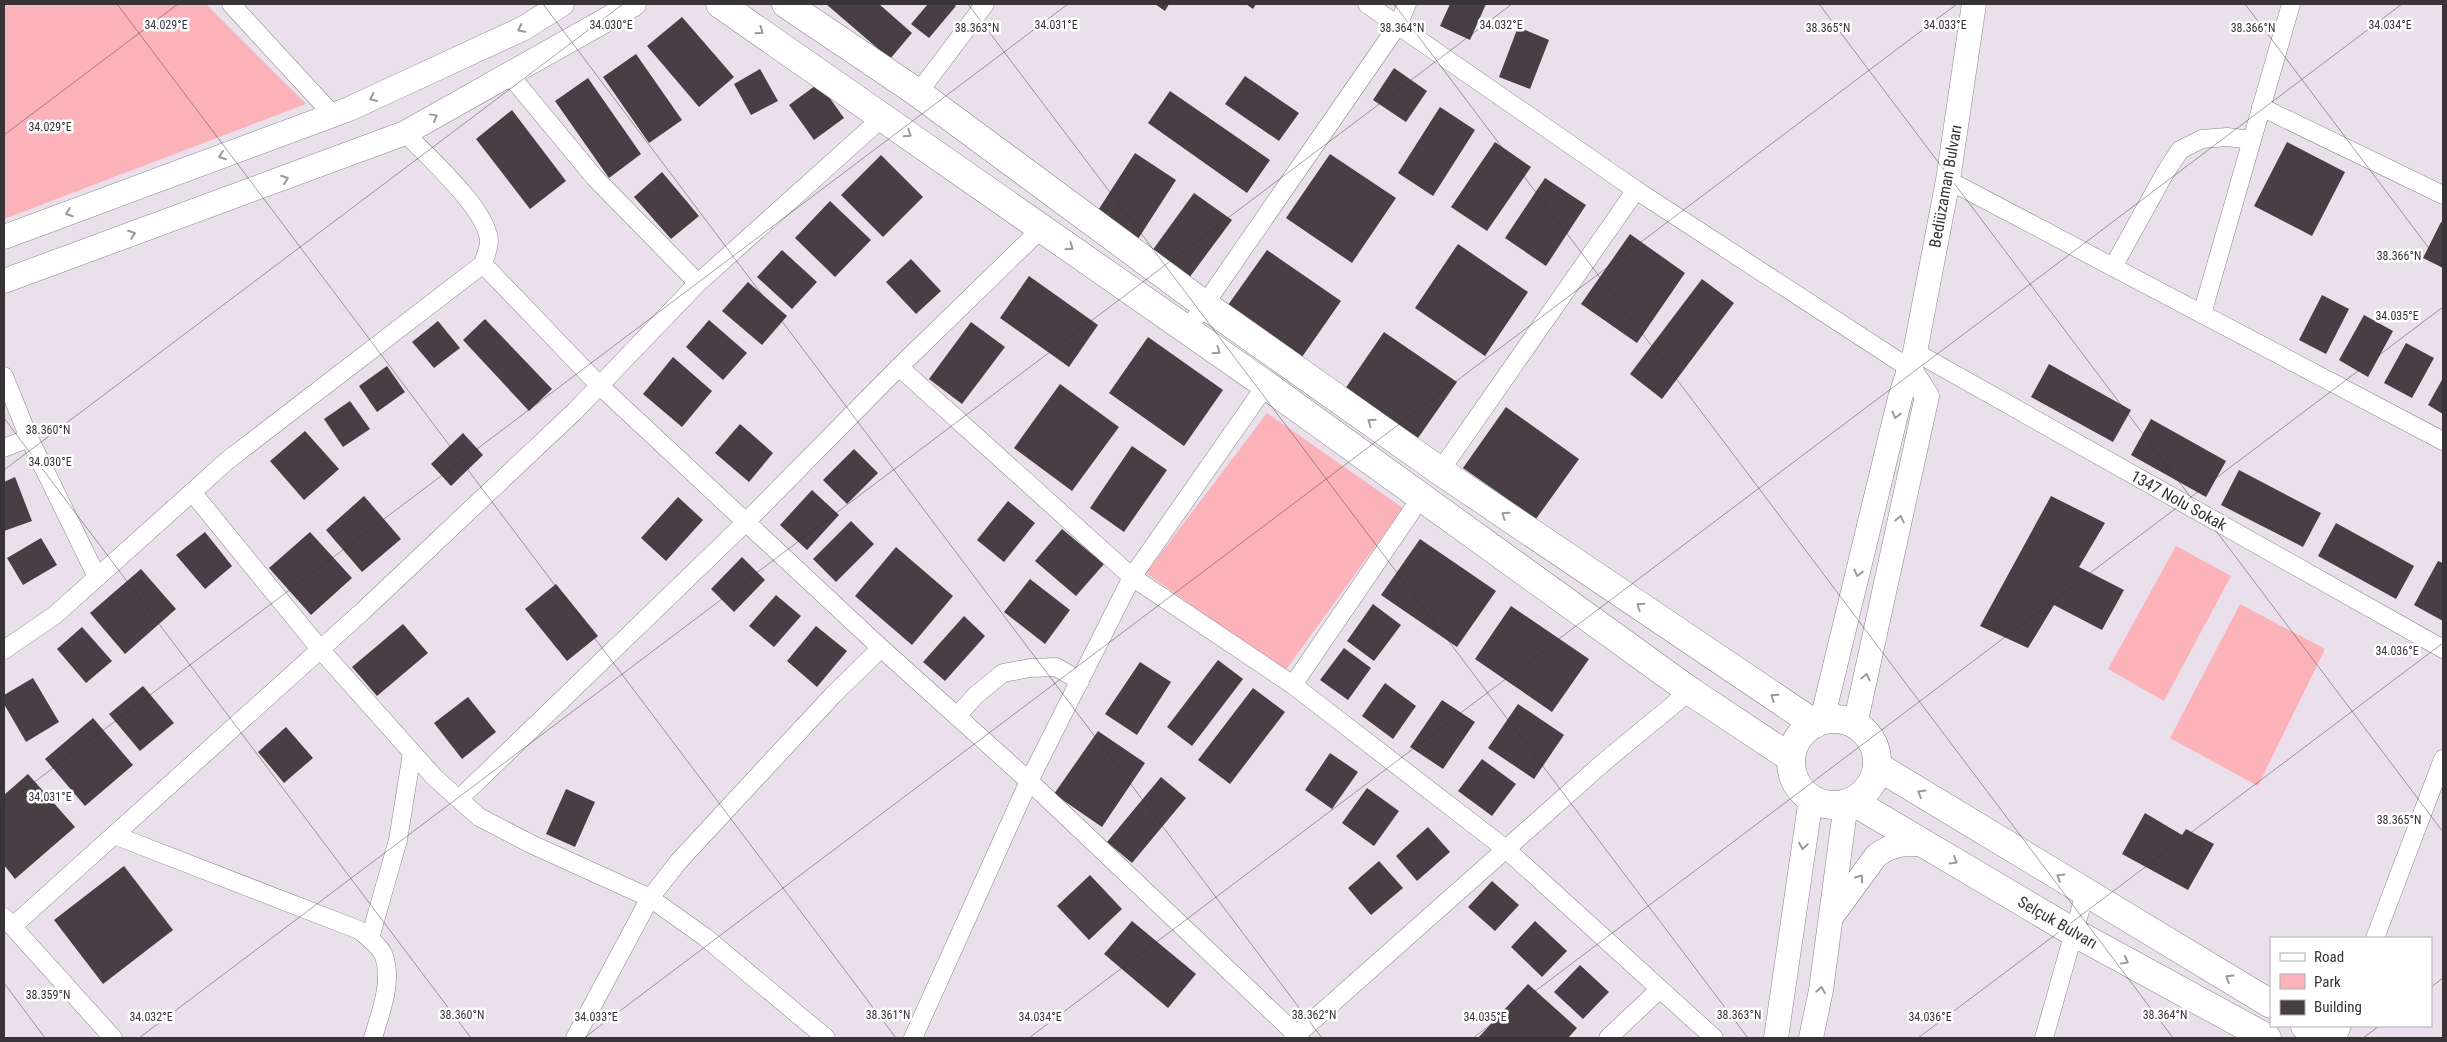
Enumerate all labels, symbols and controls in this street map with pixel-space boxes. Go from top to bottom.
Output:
text: 34.029°E [144,18,188,32]
text: 34.030°E [589,18,633,32]
text: 34.031°E [1034,18,1078,32]
text: 34.032°E [1479,18,1523,32]
text: 34.033°E [1923,18,1967,32]
text: 34.034°E [2368,18,2412,32]
text: 38.363°N [955,21,999,35]
text: 38.364°N [1380,21,1424,35]
text: 38.365°N [1806,21,1850,35]
text: 38.366°N [2231,21,2275,35]
one-way arrow [517,23,526,33]
one-way arrow [755,25,764,35]
one-way arrow [369,92,378,102]
one-way arrow [429,113,438,123]
text: 34.029°E [28,120,72,134]
street label: Bediüzaman Bulvarı [1925,123,1966,249]
one-way arrow [902,128,912,137]
one-way arrow [218,150,226,160]
one-way arrow [280,175,288,185]
one-way arrow [66,207,74,217]
one-way arrow [127,230,136,240]
one-way arrow [1064,241,1073,250]
text: 38.366°N [2377,249,2421,263]
text: 34.035°E [2375,309,2419,323]
one-way arrow [1211,345,1220,353]
one-way arrow [1891,410,1902,419]
one-way arrow [1367,419,1377,428]
text: 38.360°N [26,423,70,437]
text: 34.030°E [28,455,72,469]
street label: 1347 Nolu Sokak [2127,466,2231,535]
one-way arrow [1501,511,1510,521]
one-way arrow [1894,514,1905,523]
one-way arrow [1853,568,1864,577]
one-way arrow [1636,602,1645,612]
text: 34.036°E [2375,644,2419,658]
one-way arrow [1860,673,1870,682]
one-way arrow [1771,693,1780,703]
text: 34.031°E [28,790,72,804]
one-way arrow [1917,790,1926,800]
text: 38.365°N [2377,813,2421,827]
one-way arrow [1799,841,1809,850]
one-way arrow [1949,855,1958,865]
one-way arrow [2056,874,2065,884]
one-way arrow [1854,875,1862,884]
street label: Selçuk Bulvarı [2015,892,2101,953]
legend [2270,937,2432,1027]
text: Road [2314,948,2344,966]
one-way arrow [2120,954,2129,964]
text: Park [2314,973,2341,991]
one-way arrow [2226,975,2235,985]
one-way arrow [1815,986,1825,995]
text: 38.359°N [26,988,70,1002]
text: Building [2314,998,2362,1016]
text: 38.360°N [440,1008,484,1022]
text: 38.361°N [866,1008,910,1022]
text: 38.362°N [1292,1008,1336,1022]
text: 38.363°N [1717,1008,1761,1022]
text: 38.364°N [2143,1008,2187,1022]
text: 34.032°E [129,1010,173,1024]
text: 34.033°E [574,1010,618,1024]
text: 34.034°E [1018,1010,1062,1024]
text: 34.035°E [1463,1010,1507,1024]
text: 34.036°E [1908,1010,1952,1024]

